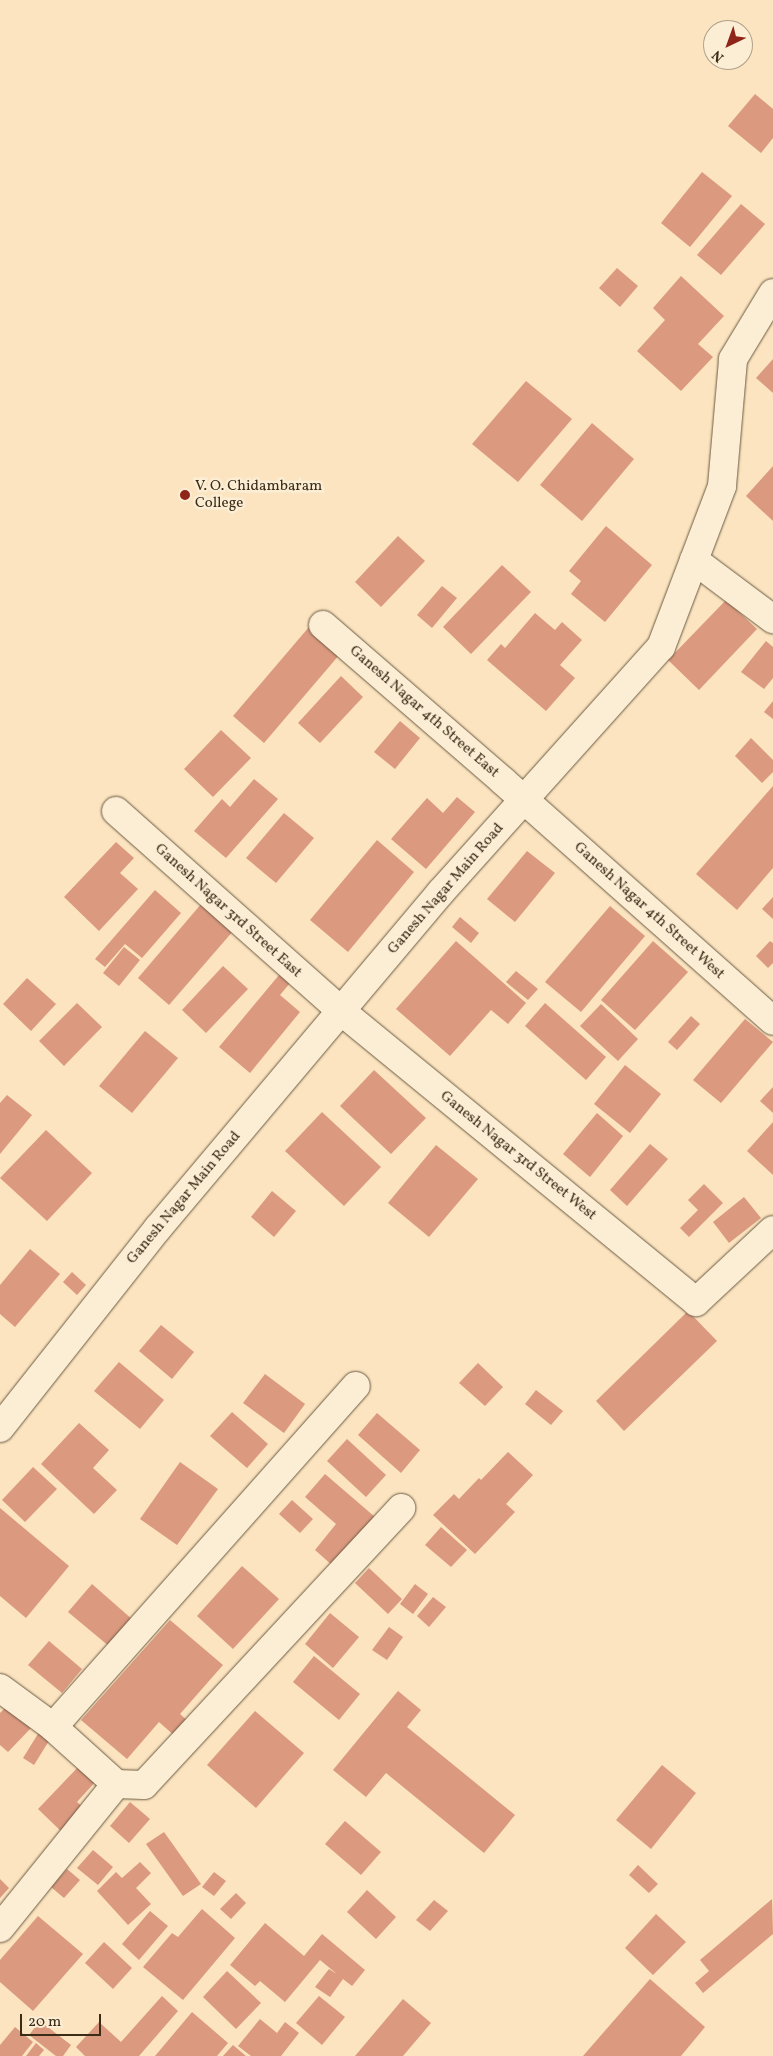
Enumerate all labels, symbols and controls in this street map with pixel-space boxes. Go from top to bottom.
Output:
north arrow [703,20,753,70]
text: N [708,45,728,66]
place label: V. O. Chidambaram College [195,477,322,512]
marker: V. O. Chidambaram College [179,489,191,501]
street label: Ganesh Nagar 4th Street East [345,642,503,782]
street label: Ganesh Nagar Main Road [384,820,508,958]
street label: Ganesh Nagar 4th Street West [570,838,728,984]
street label: Ganesh Nagar 3rd Street East [151,840,305,982]
street label: Ganesh Nagar 3rd Street West [436,1087,600,1225]
street label: Ganesh Nagar Main Road [123,1128,245,1268]
scale bar [22,2004,104,2036]
text: 20 m [28,2012,61,2033]

